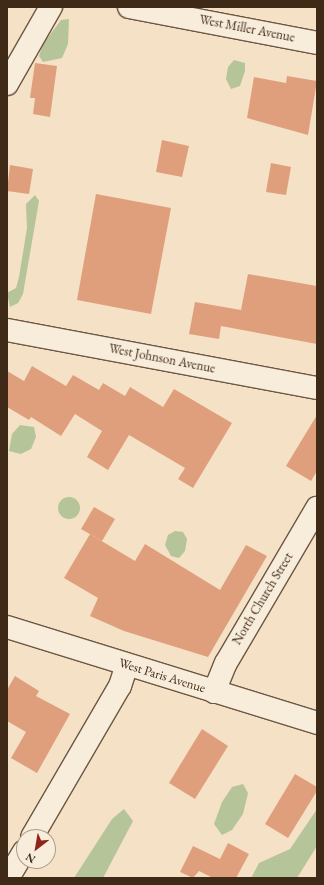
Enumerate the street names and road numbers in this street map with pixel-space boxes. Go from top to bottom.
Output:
street label: West Miller Avenue [198,12,296,46]
street label: West Johnson Avenue [107,341,217,377]
street label: North Church Street [229,550,297,648]
street label: West Paris Avenue [117,655,207,697]

